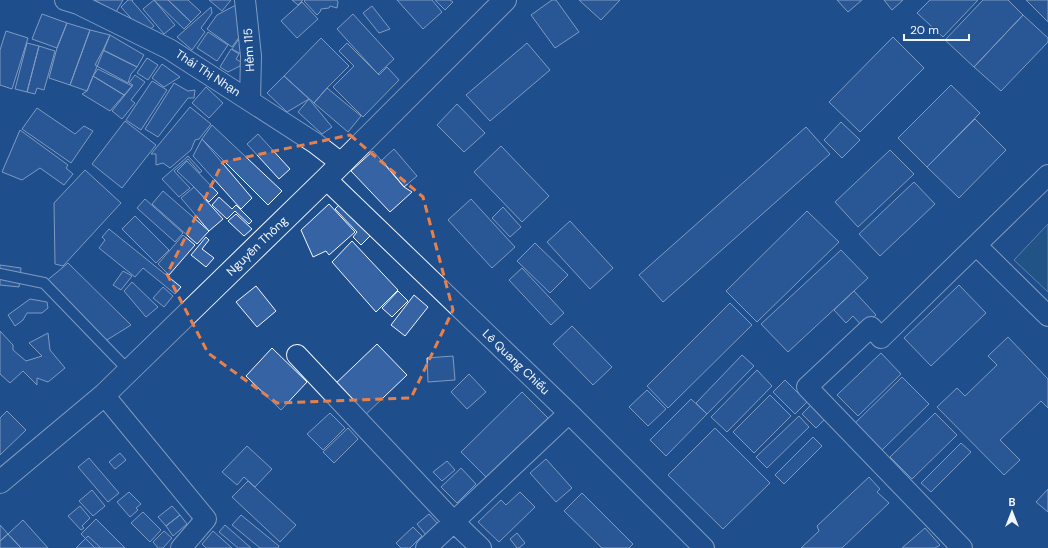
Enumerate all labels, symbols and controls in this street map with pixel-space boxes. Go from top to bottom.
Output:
scale bar [904,16,969,42]
text: 20 m [910,22,939,38]
street label: Hẻm 115 [240,28,258,72]
street label: Thái Thị Nhạn [172,46,244,100]
street label: Nguyễn Thông [223,213,291,279]
street label: Lê Quang Chiểu [479,326,553,398]
north arrow [992,492,1032,532]
text: B [1008,495,1016,509]

